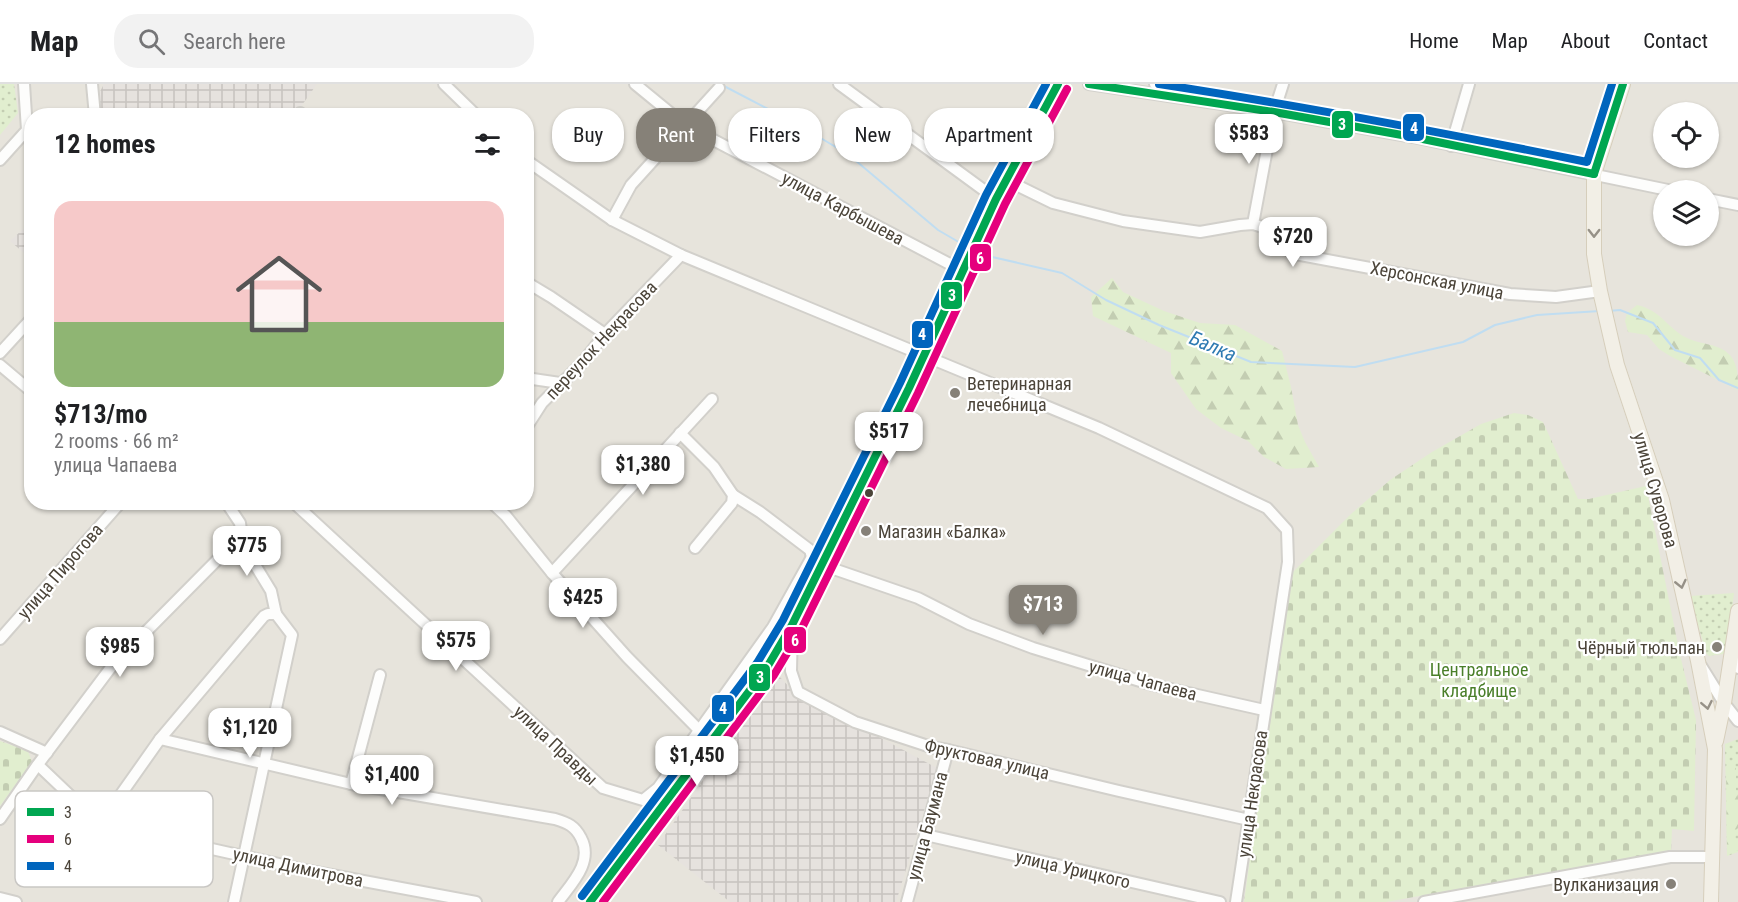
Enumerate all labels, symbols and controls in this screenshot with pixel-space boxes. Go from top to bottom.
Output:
search box [114,14,534,68]
text: Map [30,25,78,58]
icon: search [135,25,168,58]
text: Search here [183,29,286,54]
text: Home [1409,29,1459,53]
text: Map [1492,29,1528,53]
text: About [1561,29,1610,53]
text: Contact [1643,29,1708,53]
map controls [1653,102,1719,246]
button: locate [1653,102,1719,168]
chip: Buy [552,108,624,162]
chip: Rent [636,108,716,162]
chip: Filters [728,108,822,162]
chip: New [834,108,912,162]
chip: Apartment [924,108,1054,162]
line badge: 3 [1331,110,1354,139]
line badge: 4 [1402,113,1425,142]
pin: $583 [1213,114,1285,165]
text: 3 [1338,115,1346,134]
text: 4 [1410,119,1418,138]
text: $583 [1229,121,1269,145]
icon: filters [471,128,504,161]
text: 12 homes [54,129,156,159]
street label: улица Карбышева [778,167,908,249]
button: layers [1653,180,1719,246]
pin: $720 [1257,217,1329,268]
text: $720 [1273,224,1313,248]
one-way arrow [1588,228,1600,237]
icon: home [225,240,333,348]
line badge: 6 [969,243,992,272]
text: 6 [976,249,984,268]
street label: Херсонская улица [1369,257,1505,303]
street label: переулок Некрасова [541,277,661,403]
line badge: 3 [940,281,963,310]
text: 3 [948,286,956,305]
line badge: 4 [911,320,934,349]
text: 4 [918,325,926,344]
water label: Балка [1186,325,1240,367]
place label: Ветеринарная лечебница [967,373,1072,415]
marker: Ветеринарная лечебница [948,386,962,400]
text: $713/mo [54,399,147,429]
pin: $517 [853,412,925,463]
text: $517 [869,419,909,443]
text: 2 rooms · 66 m² [54,429,179,453]
street label: улица Суворова [1629,430,1683,550]
pin: $1,380 [594,445,692,496]
text: $1,380 [615,452,671,476]
text: улица Чапаева [54,453,177,477]
unlabelled marker [863,487,875,499]
street label: улица Пирогова [13,519,107,623]
place label: Магазин «Балка» [878,521,1006,542]
marker: Магазин «Балка» [859,524,873,538]
pin: $775 [211,526,283,577]
text: $775 [227,533,267,557]
pin: $425 [547,578,619,629]
one-way arrow [1674,579,1687,589]
text: $425 [563,585,603,609]
pin: $713 [1007,585,1079,636]
text: $713 [1023,592,1063,616]
pin: $575 [420,621,492,672]
line badge: 6 [783,626,807,654]
pin: $985 [84,627,156,678]
text: $575 [436,628,476,652]
text: 6 [791,631,799,650]
text: $985 [100,634,140,658]
place label: Чёрный тюльпан [1577,637,1705,658]
marker: Чёрный тюльпан [1710,640,1724,654]
street label: улица Чапаева [1087,655,1199,705]
park label: Центральное кладбище [1430,659,1528,701]
line badge: 3 [748,663,771,692]
text: 3 [756,668,764,687]
line badge: 4 [711,694,735,723]
text: 4 [719,699,727,718]
one-way arrow [1700,700,1712,710]
street label: улица Правды [510,701,602,789]
pin: $1,120 [201,708,299,759]
text: $1,120 [222,715,278,739]
street label: улица Некрасова [1233,729,1271,859]
street label: Фруктовая улица [923,734,1051,784]
pin: $1,450 [648,736,746,787]
text: $1,450 [669,743,725,767]
pin: $1,400 [343,755,441,806]
text: $1,400 [364,762,420,786]
street label: улица Баумана [902,769,952,883]
legend [15,791,213,887]
text: 3 [64,803,72,822]
text: 6 [64,830,72,849]
street label: улица Димитрова [231,843,365,891]
street label: улица Урицкого [1014,846,1132,892]
text: 4 [64,857,72,876]
place label: Вулканизация [1553,874,1659,895]
marker: Вулканизация [1664,877,1678,891]

